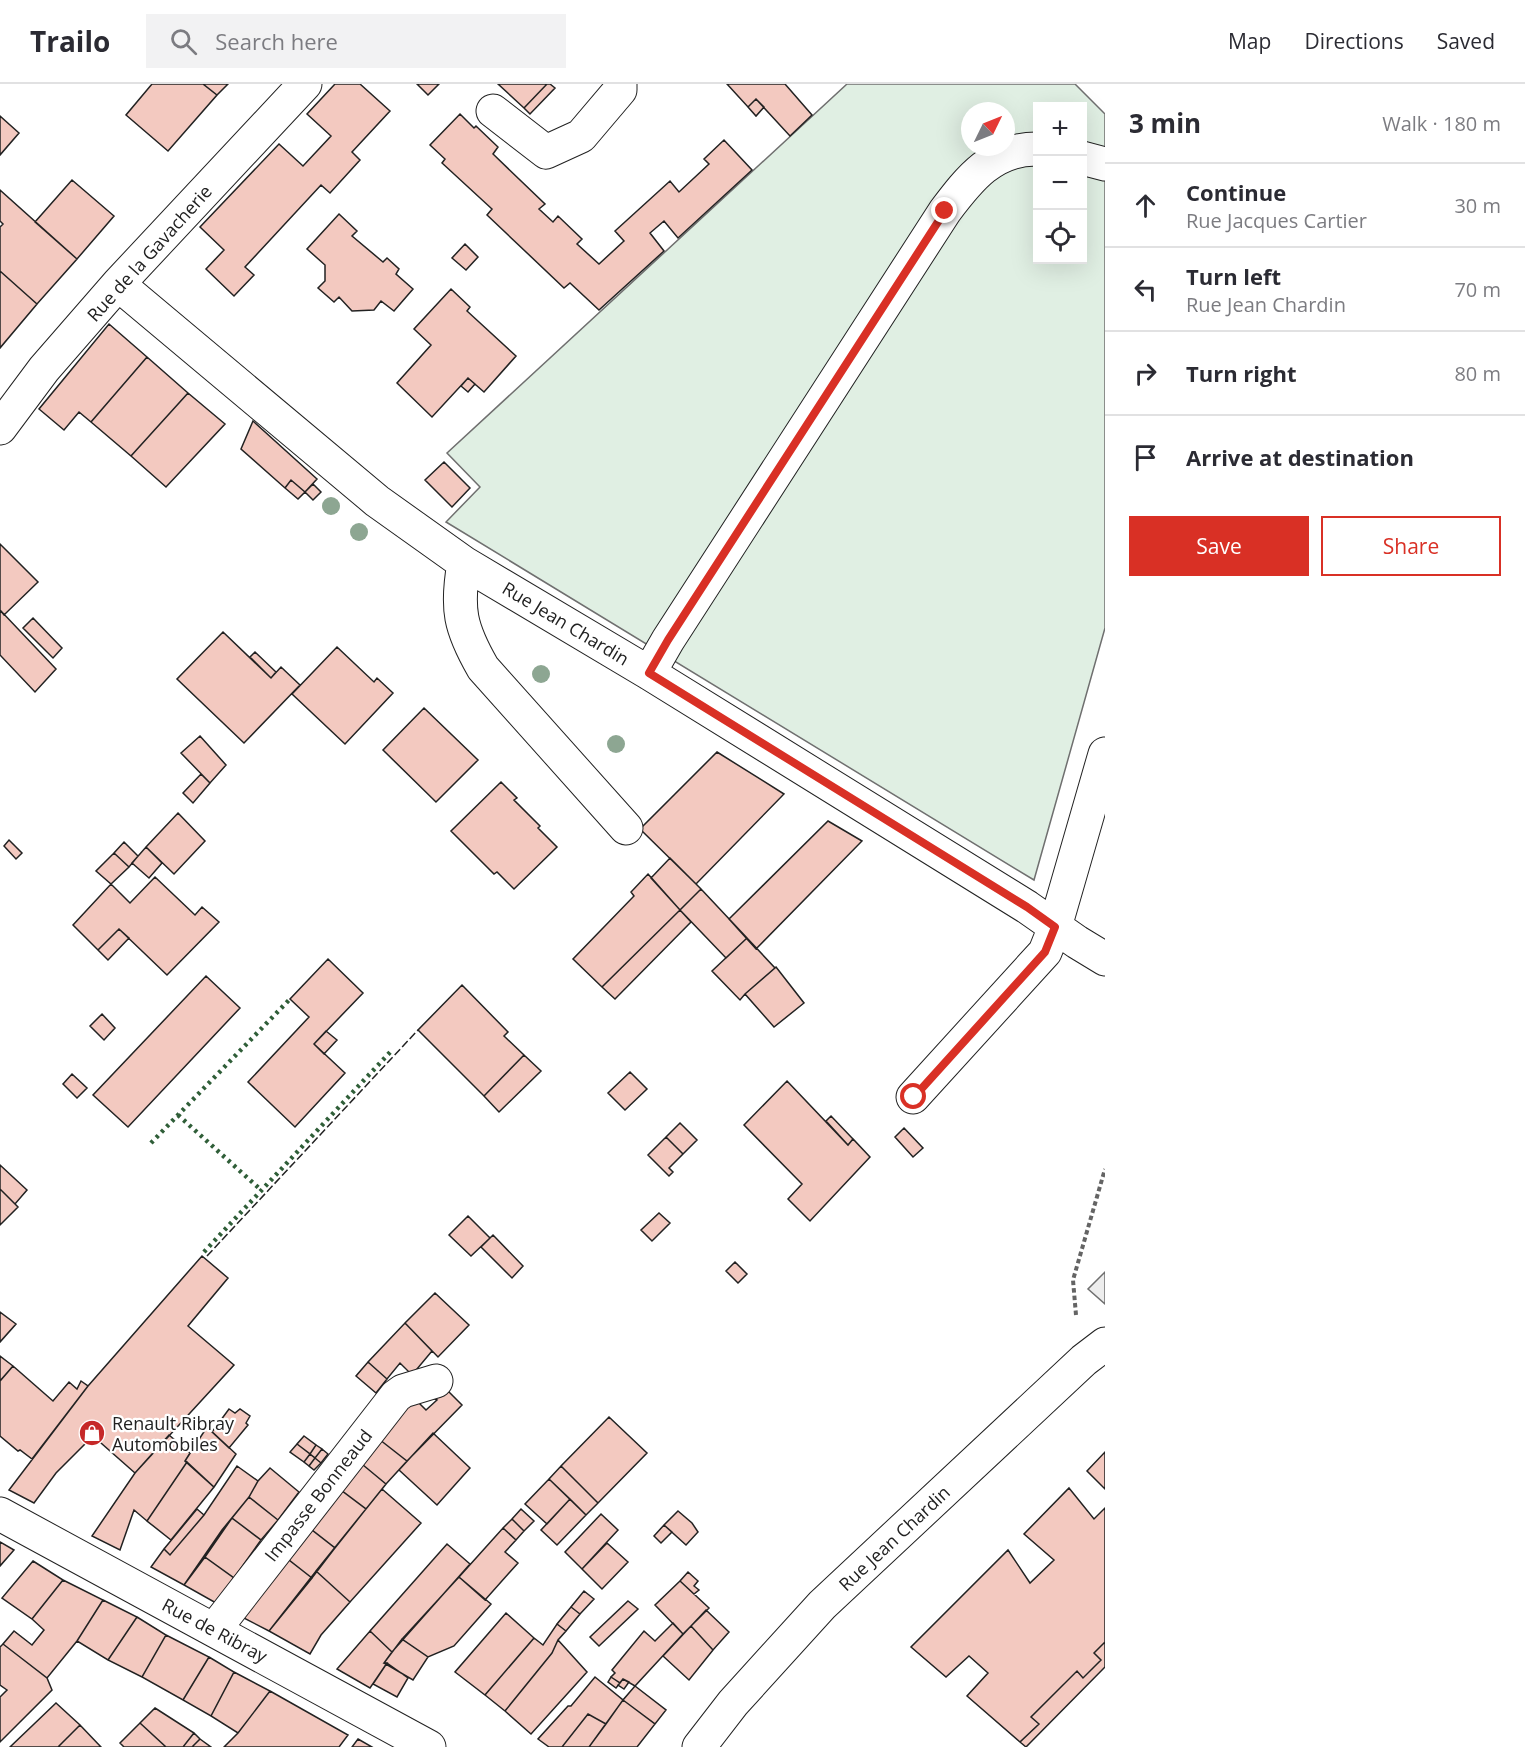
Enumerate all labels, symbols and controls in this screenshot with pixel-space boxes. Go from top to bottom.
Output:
search box [146,14,566,68]
text: Trailo [30,22,110,60]
icon: search [167,25,200,58]
text: Search here [215,26,338,56]
text: Map [1228,27,1271,55]
text: Directions [1304,27,1404,55]
text: Saved [1437,27,1495,55]
north arrow [961,102,1015,156]
map controls [1033,102,1087,264]
button: + [1033,102,1087,156]
text: 3 min [1129,105,1201,141]
text: Walk · 180 m [1382,110,1501,137]
button: − [1033,156,1087,210]
text: Continue [1186,177,1286,207]
street label: Rue de la Gavacherie [81,180,217,326]
icon: ahead [1129,189,1162,222]
text: 30 m [1454,192,1501,219]
route end [931,197,957,223]
text: Rue Jacques Cartier [1186,207,1367,234]
button: locate [1033,210,1087,264]
text: Turn left [1186,261,1281,291]
icon: left [1129,273,1162,306]
text: 70 m [1454,276,1501,303]
text: Rue Jean Chardin [1186,291,1346,318]
icon: right [1129,357,1162,390]
text: Turn right [1186,358,1297,388]
text: 80 m [1454,360,1501,387]
icon: arrive [1129,441,1162,474]
text: Arrive at destination [1186,442,1414,472]
button: Save [1129,516,1309,576]
button: Share [1321,516,1501,576]
street label: Rue Jean Chardin [498,576,634,670]
route start [900,1083,926,1109]
place label: Renault Ribray Automobiles [112,1411,235,1456]
shop icon: Renault Ribray Automobiles [77,1418,107,1448]
street label: Impasse Bonneaud [259,1424,377,1566]
street label: Rue Jean Chardin [833,1480,955,1596]
street label: Rue de Ribray [158,1592,273,1668]

